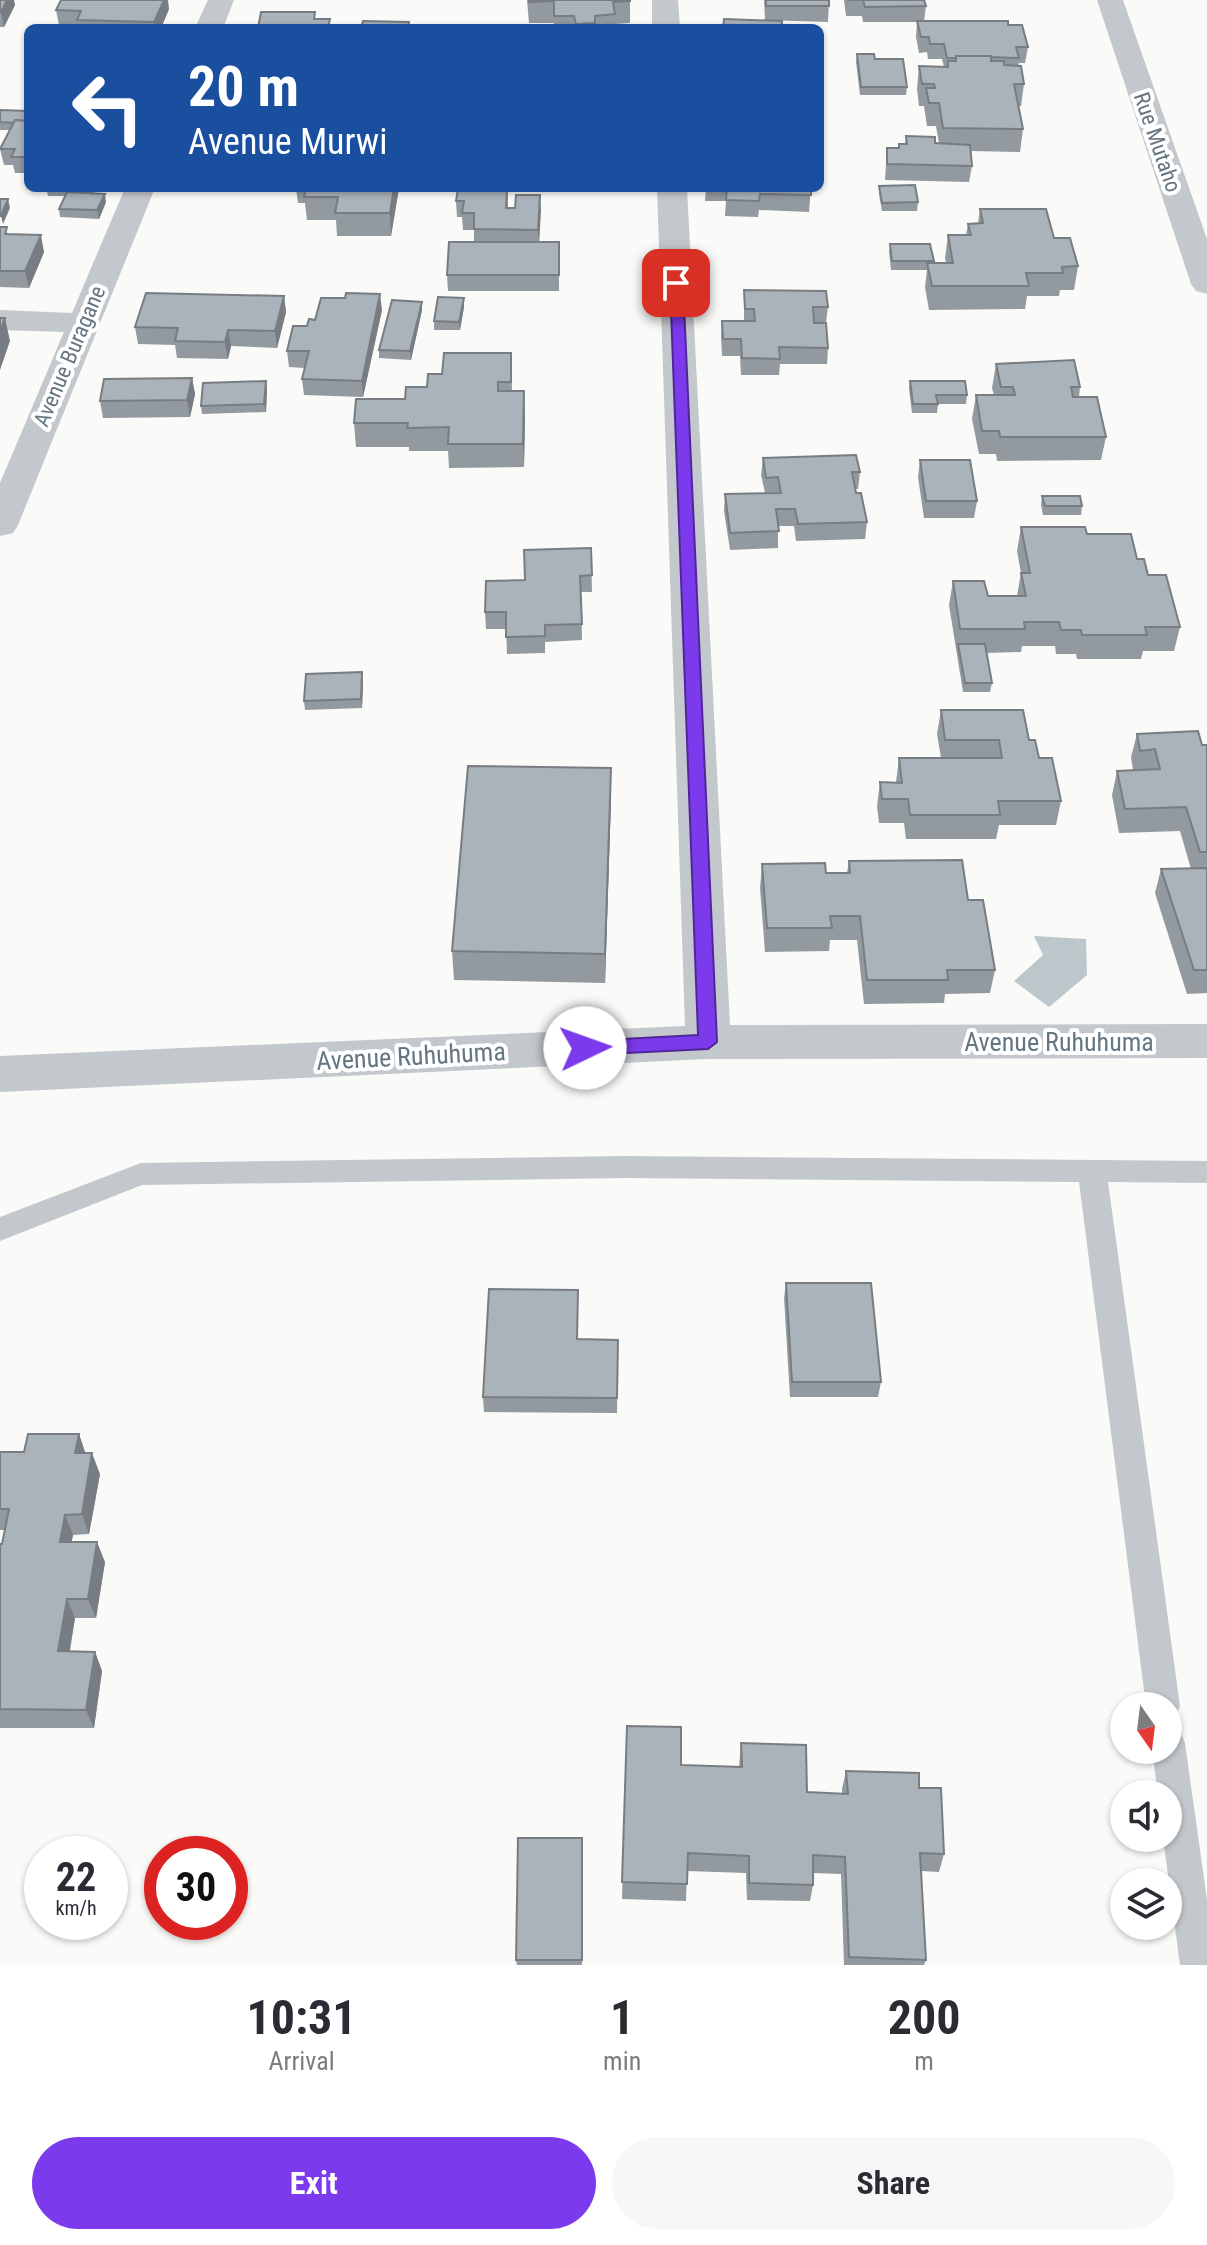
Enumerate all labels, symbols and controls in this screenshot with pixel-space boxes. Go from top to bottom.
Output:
text: 20 m [188,54,299,120]
icon: left [56,56,160,160]
street label: Rue Mutaho [1129,89,1186,195]
text: Avenue Murwi [188,121,387,163]
pin [642,249,710,317]
icon: arrive [654,261,698,305]
street label: Avenue Buragane [29,282,110,430]
position arrow [543,1006,627,1090]
street label: Avenue Ruhuhuma [964,1027,1154,1057]
street label: Avenue Ruhuhuma [316,1036,506,1076]
north arrow [1110,1692,1182,1764]
map controls [1110,1692,1182,1940]
button: sound [1110,1780,1182,1852]
speed limit sign: 30 [144,1836,248,1940]
text: 22 [56,1854,96,1901]
button: layers [1110,1868,1182,1940]
text: km/h [55,1896,97,1920]
text: 10:31 [246,1989,357,2046]
text: 1 [610,1989,634,2046]
text: 200 [888,1989,960,2046]
text: Arrival [268,2046,335,2076]
text: min [603,2046,641,2076]
text: m [914,2046,934,2076]
button: Exit [32,2137,596,2229]
button: Share [612,2137,1175,2229]

